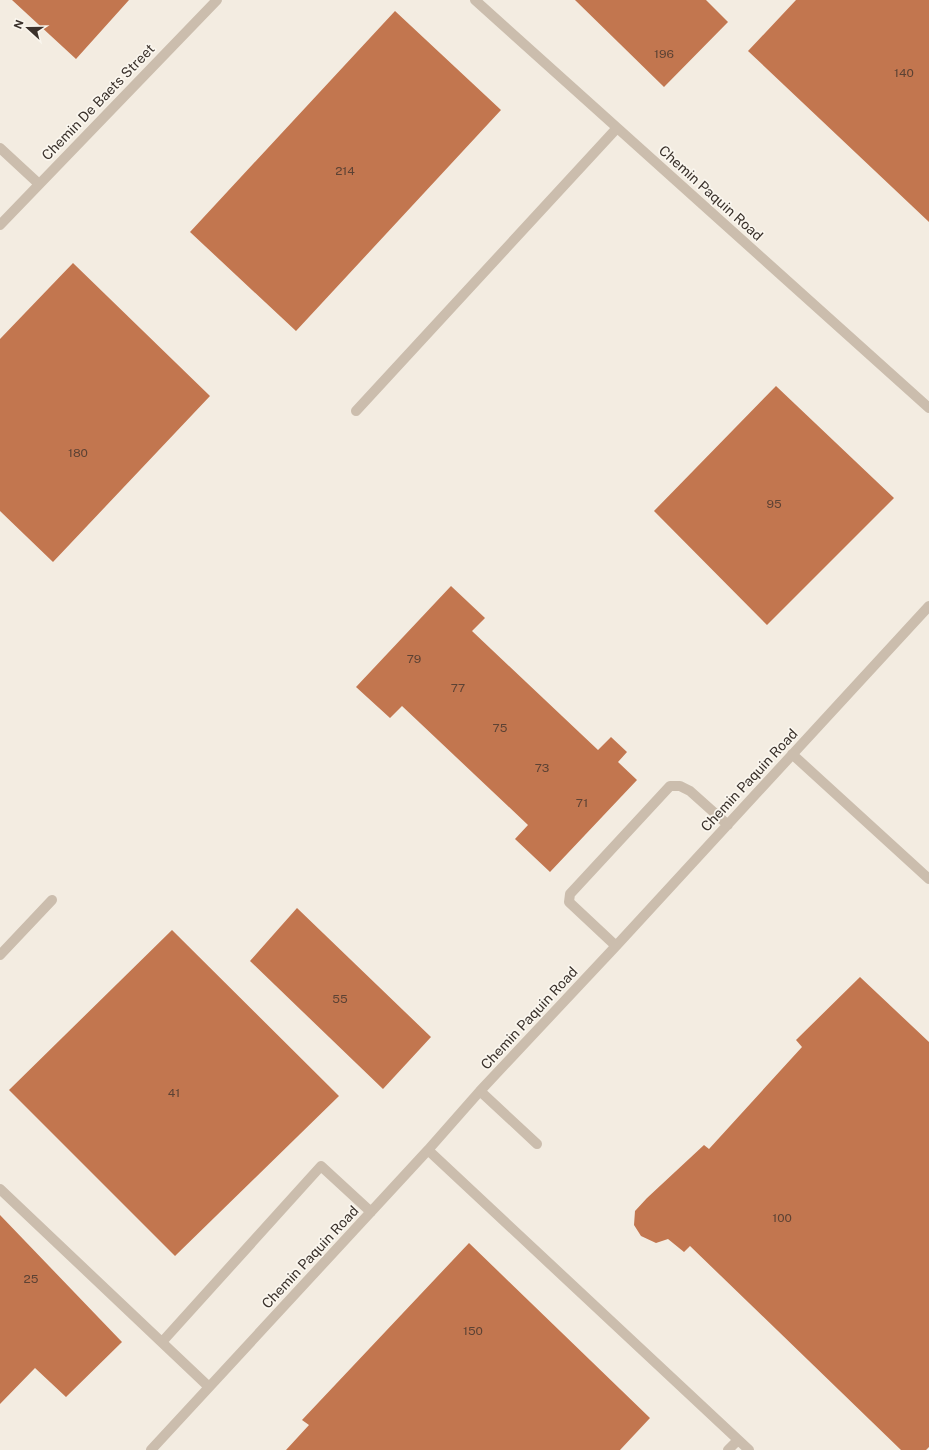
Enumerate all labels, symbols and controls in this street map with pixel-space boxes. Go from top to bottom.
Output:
north arrow [8,8,48,48]
text: N [12,18,26,31]
street label: Chemin De Baets Street [38,41,158,163]
house number: 196 [654,47,674,61]
house number: 140 [894,66,914,80]
street label: Chemin Paquin Road [656,142,766,244]
house number: 214 [335,164,355,178]
house number: 180 [68,446,88,460]
house number: 95 [766,497,782,511]
house number: 79 [407,652,421,666]
house number: 77 [451,681,465,695]
house number: 75 [493,721,508,735]
street label: Chemin Paquin Road [697,726,801,834]
house number: 73 [535,761,549,775]
house number: 71 [576,796,588,810]
street label: Chemin Paquin Road [477,964,581,1072]
house number: 55 [332,992,348,1006]
house number: 41 [168,1086,180,1100]
street label: Chemin Paquin Road [258,1203,362,1311]
house number: 100 [772,1211,792,1225]
house number: 25 [24,1272,39,1286]
house number: 150 [463,1324,483,1338]

